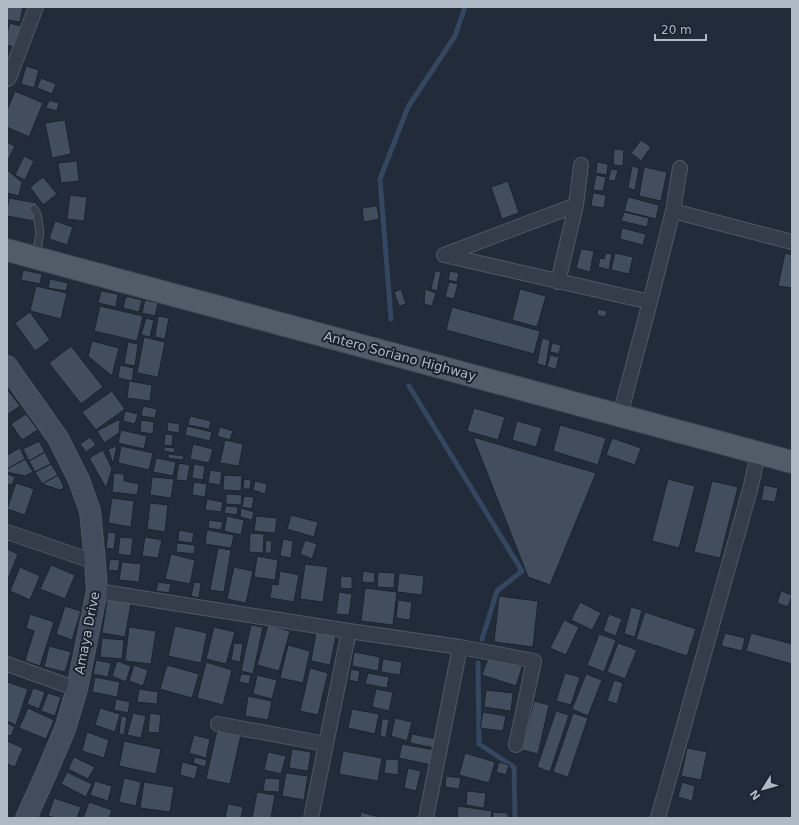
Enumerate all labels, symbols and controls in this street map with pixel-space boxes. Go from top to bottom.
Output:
scale bar [655,16,706,42]
text: 20 m [661,23,692,37]
street label: Antero Soriano Highway [322,328,478,384]
street label: Amaya Drive [72,590,102,676]
north arrow [743,769,783,809]
text: N [747,787,763,802]

